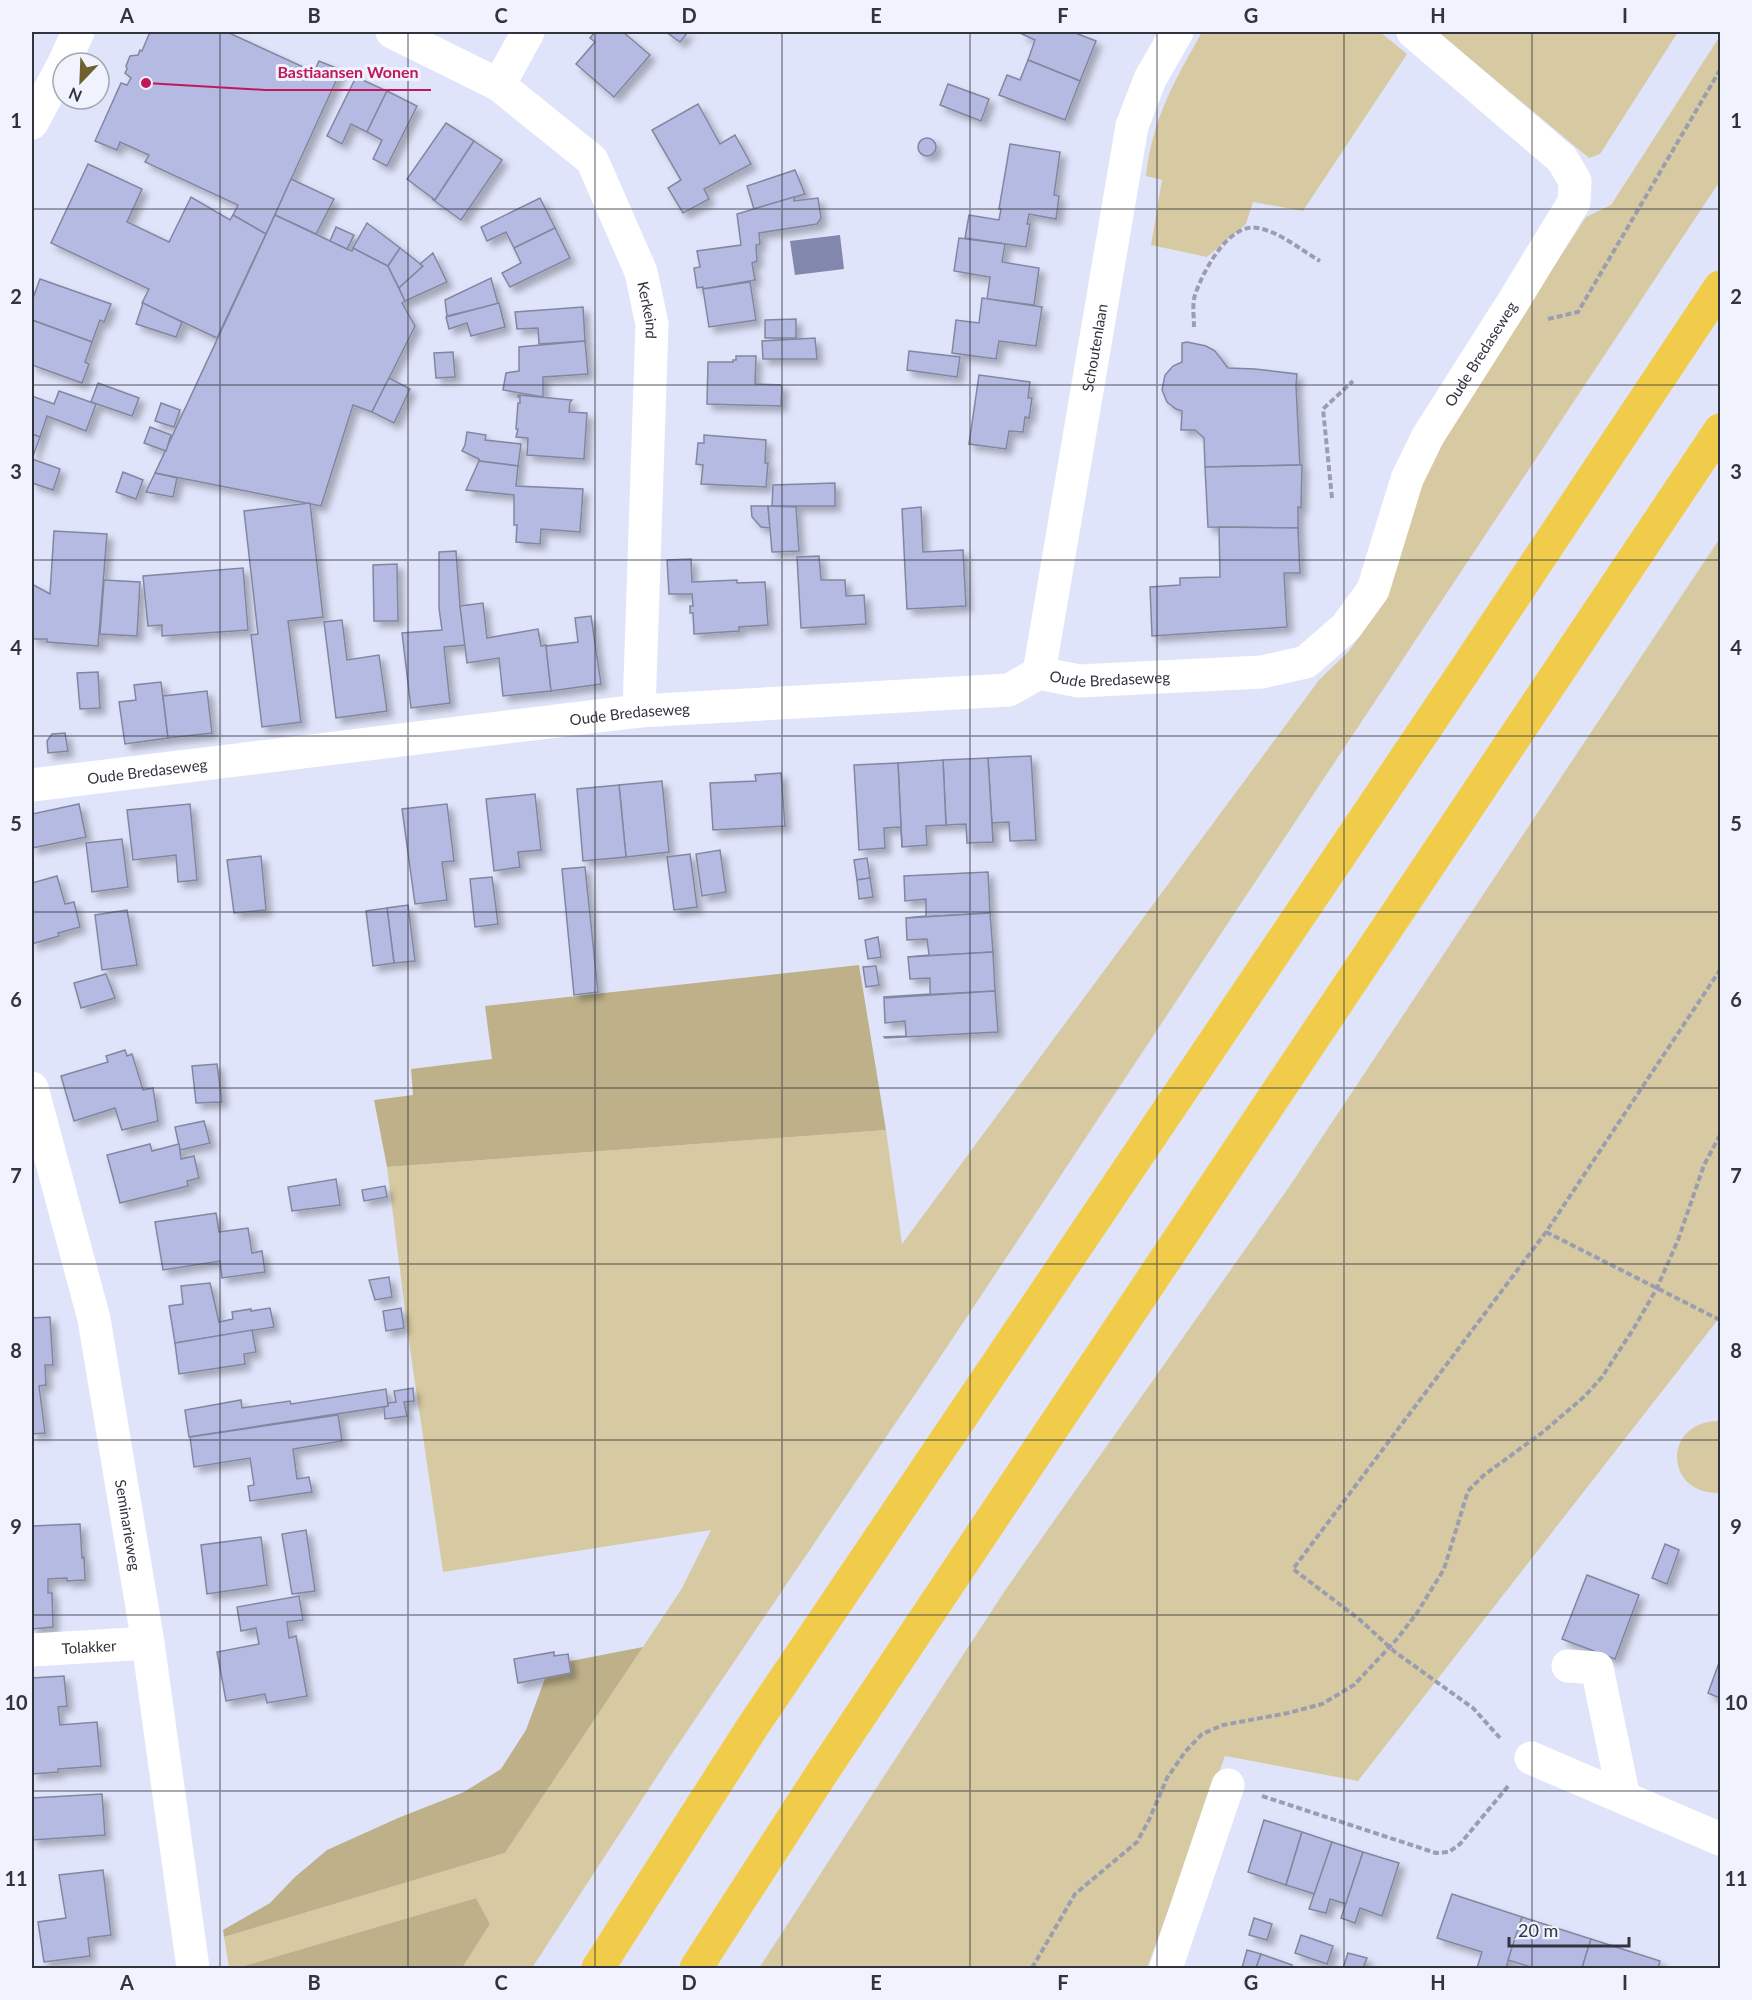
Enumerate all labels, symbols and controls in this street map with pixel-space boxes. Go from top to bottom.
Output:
text: A [119,3,134,27]
text: B [307,3,321,27]
text: C [494,3,508,27]
text: D [681,3,697,27]
text: E [870,3,882,27]
text: F [1057,3,1069,27]
text: G [1244,3,1258,27]
text: H [1430,3,1446,27]
text: I [1622,3,1628,27]
north arrow [51,51,111,111]
callout: Bastiaansen Wonen [265,56,431,90]
text: Bastiaansen Wonen [277,62,419,81]
text: N [66,84,84,106]
text: 1 [10,108,22,132]
text: 1 [1730,108,1742,132]
street label: Kerkeind [634,280,661,339]
text: 2 [10,284,22,308]
text: 2 [1730,284,1742,308]
street label: Oude Bredaseweg [1440,298,1520,410]
street label: Schoutenlaan [1078,302,1111,393]
text: 3 [10,459,22,483]
text: 3 [1730,459,1742,483]
text: 4 [10,635,22,659]
text: 4 [1730,635,1742,659]
street label: Oude Bredaseweg [1048,666,1171,690]
street label: Oude Bredaseweg [569,699,690,728]
street label: Oude Bredaseweg [86,755,208,787]
text: 5 [10,811,22,835]
text: 5 [1730,811,1742,835]
text: 6 [10,987,22,1011]
text: 6 [1730,987,1742,1011]
text: 7 [10,1163,22,1187]
text: 7 [1730,1163,1742,1187]
text: 8 [10,1338,22,1362]
text: 8 [1730,1338,1742,1362]
street label: Seminarieweg [112,1478,145,1572]
text: 9 [10,1514,22,1538]
text: 9 [1730,1514,1742,1538]
street label: Tolakker [61,1636,117,1657]
text: 10 [4,1690,28,1714]
text: 10 [1724,1690,1748,1714]
text: 11 [4,1866,28,1890]
text: 11 [1724,1866,1748,1890]
scale bar [1509,1910,1629,1948]
text: 20 m [1518,1919,1558,1941]
text: A [119,1970,134,1994]
text: B [307,1970,321,1994]
text: C [494,1970,508,1994]
text: D [681,1970,697,1994]
text: E [870,1970,882,1994]
text: F [1057,1970,1069,1994]
text: G [1244,1970,1258,1994]
text: H [1430,1970,1446,1994]
text: I [1622,1970,1628,1994]

